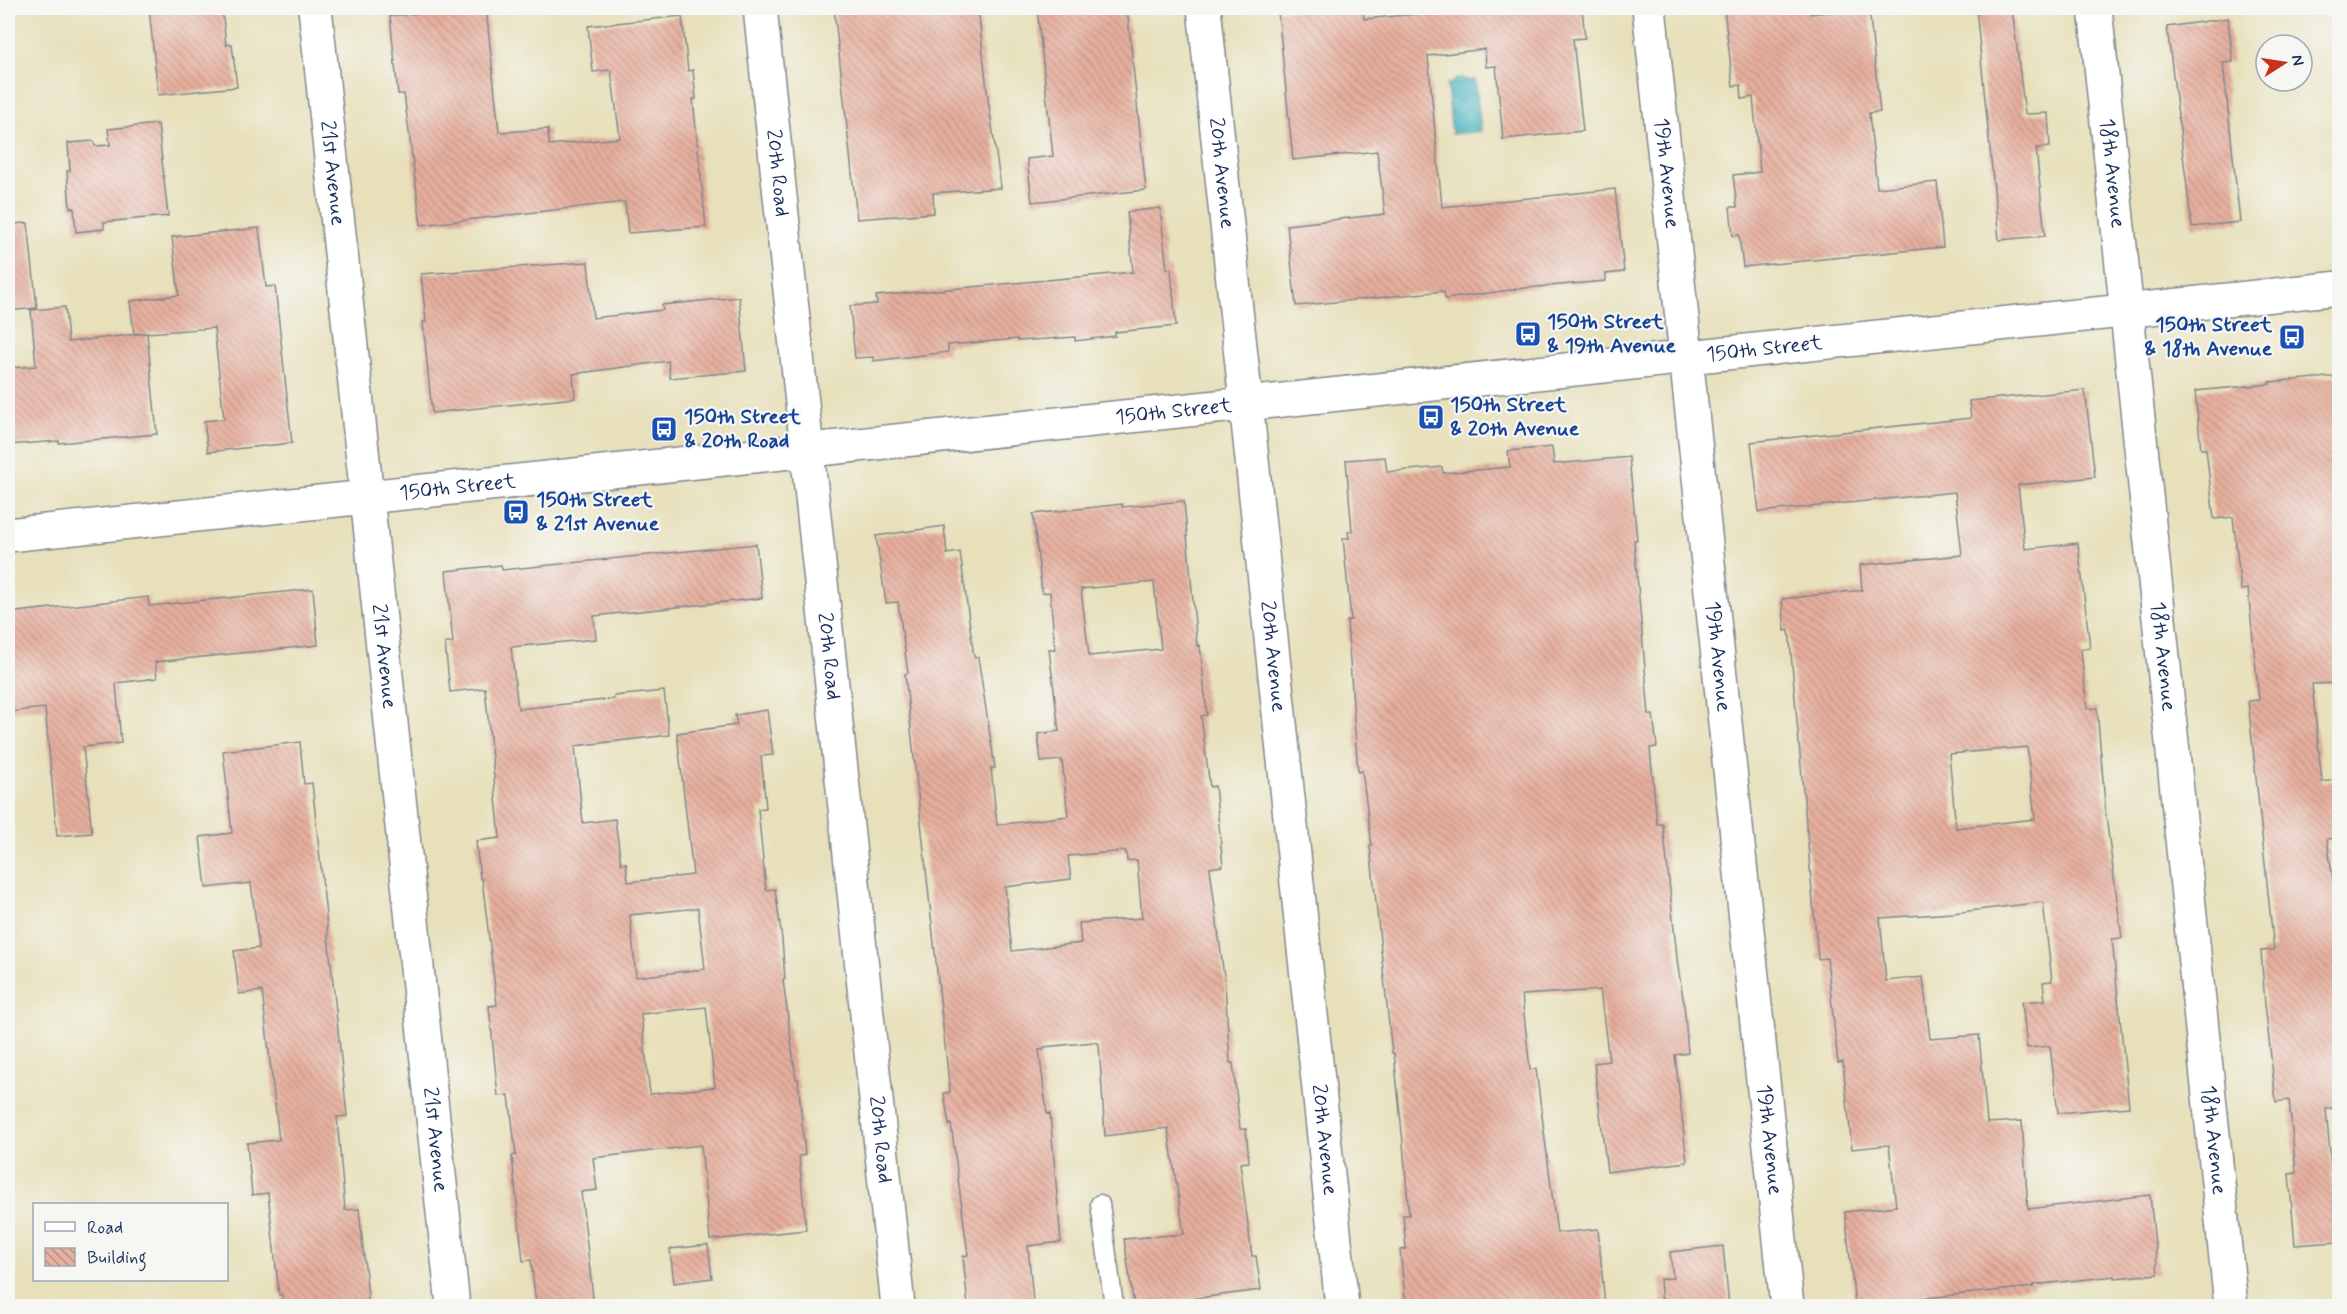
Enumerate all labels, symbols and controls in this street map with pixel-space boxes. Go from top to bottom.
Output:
north arrow [2254,33,2314,93]
text: N [2286,53,2309,68]
street label: 20th Avenue [1202,116,1241,230]
street label: 19th Avenue [1647,116,1686,230]
street label: 18th Avenue [2093,117,2132,229]
street label: 21st Avenue [313,119,352,227]
street label: 20th Road [759,128,796,218]
place label: 150th Street & 19th Avenue [1547,308,1676,360]
place label: 150th Street & 18th Avenue [2144,311,2273,363]
bus stop icon: 150th Street & 19th Avenue [1513,319,1543,349]
bus stop icon: 150th Street & 18th Avenue [2277,322,2307,352]
street label: 150th Street [1705,329,1824,369]
street label: 150th Street [1114,391,1234,432]
place label: 150th Street & 20th Avenue [1450,391,1580,443]
bus stop icon: 150th Street & 20th Avenue [1416,402,1446,432]
place label: 150th Street & 20th Road [684,403,801,455]
bus stop icon: 150th Street & 20th Road [649,414,679,444]
street label: 150th Street [398,467,518,507]
place label: 150th Street & 21st Avenue [536,486,660,538]
bus stop icon: 150th Street & 21st Avenue [501,497,531,527]
street label: 20th Avenue [1253,599,1293,713]
street label: 19th Avenue [1698,600,1738,713]
street label: 18th Avenue [2143,600,2183,713]
street label: 21st Avenue [364,602,403,710]
street label: 20th Road [810,611,847,701]
street label: 20th Avenue [1304,1083,1344,1197]
street label: 19th Avenue [1750,1083,1789,1196]
street label: 18th Avenue [2194,1084,2233,1196]
street label: 21st Avenue [416,1086,455,1193]
street label: 20th Road [862,1095,899,1185]
legend [33,1203,228,1281]
text: Road [87,1216,123,1240]
text: Building [87,1246,147,1272]

